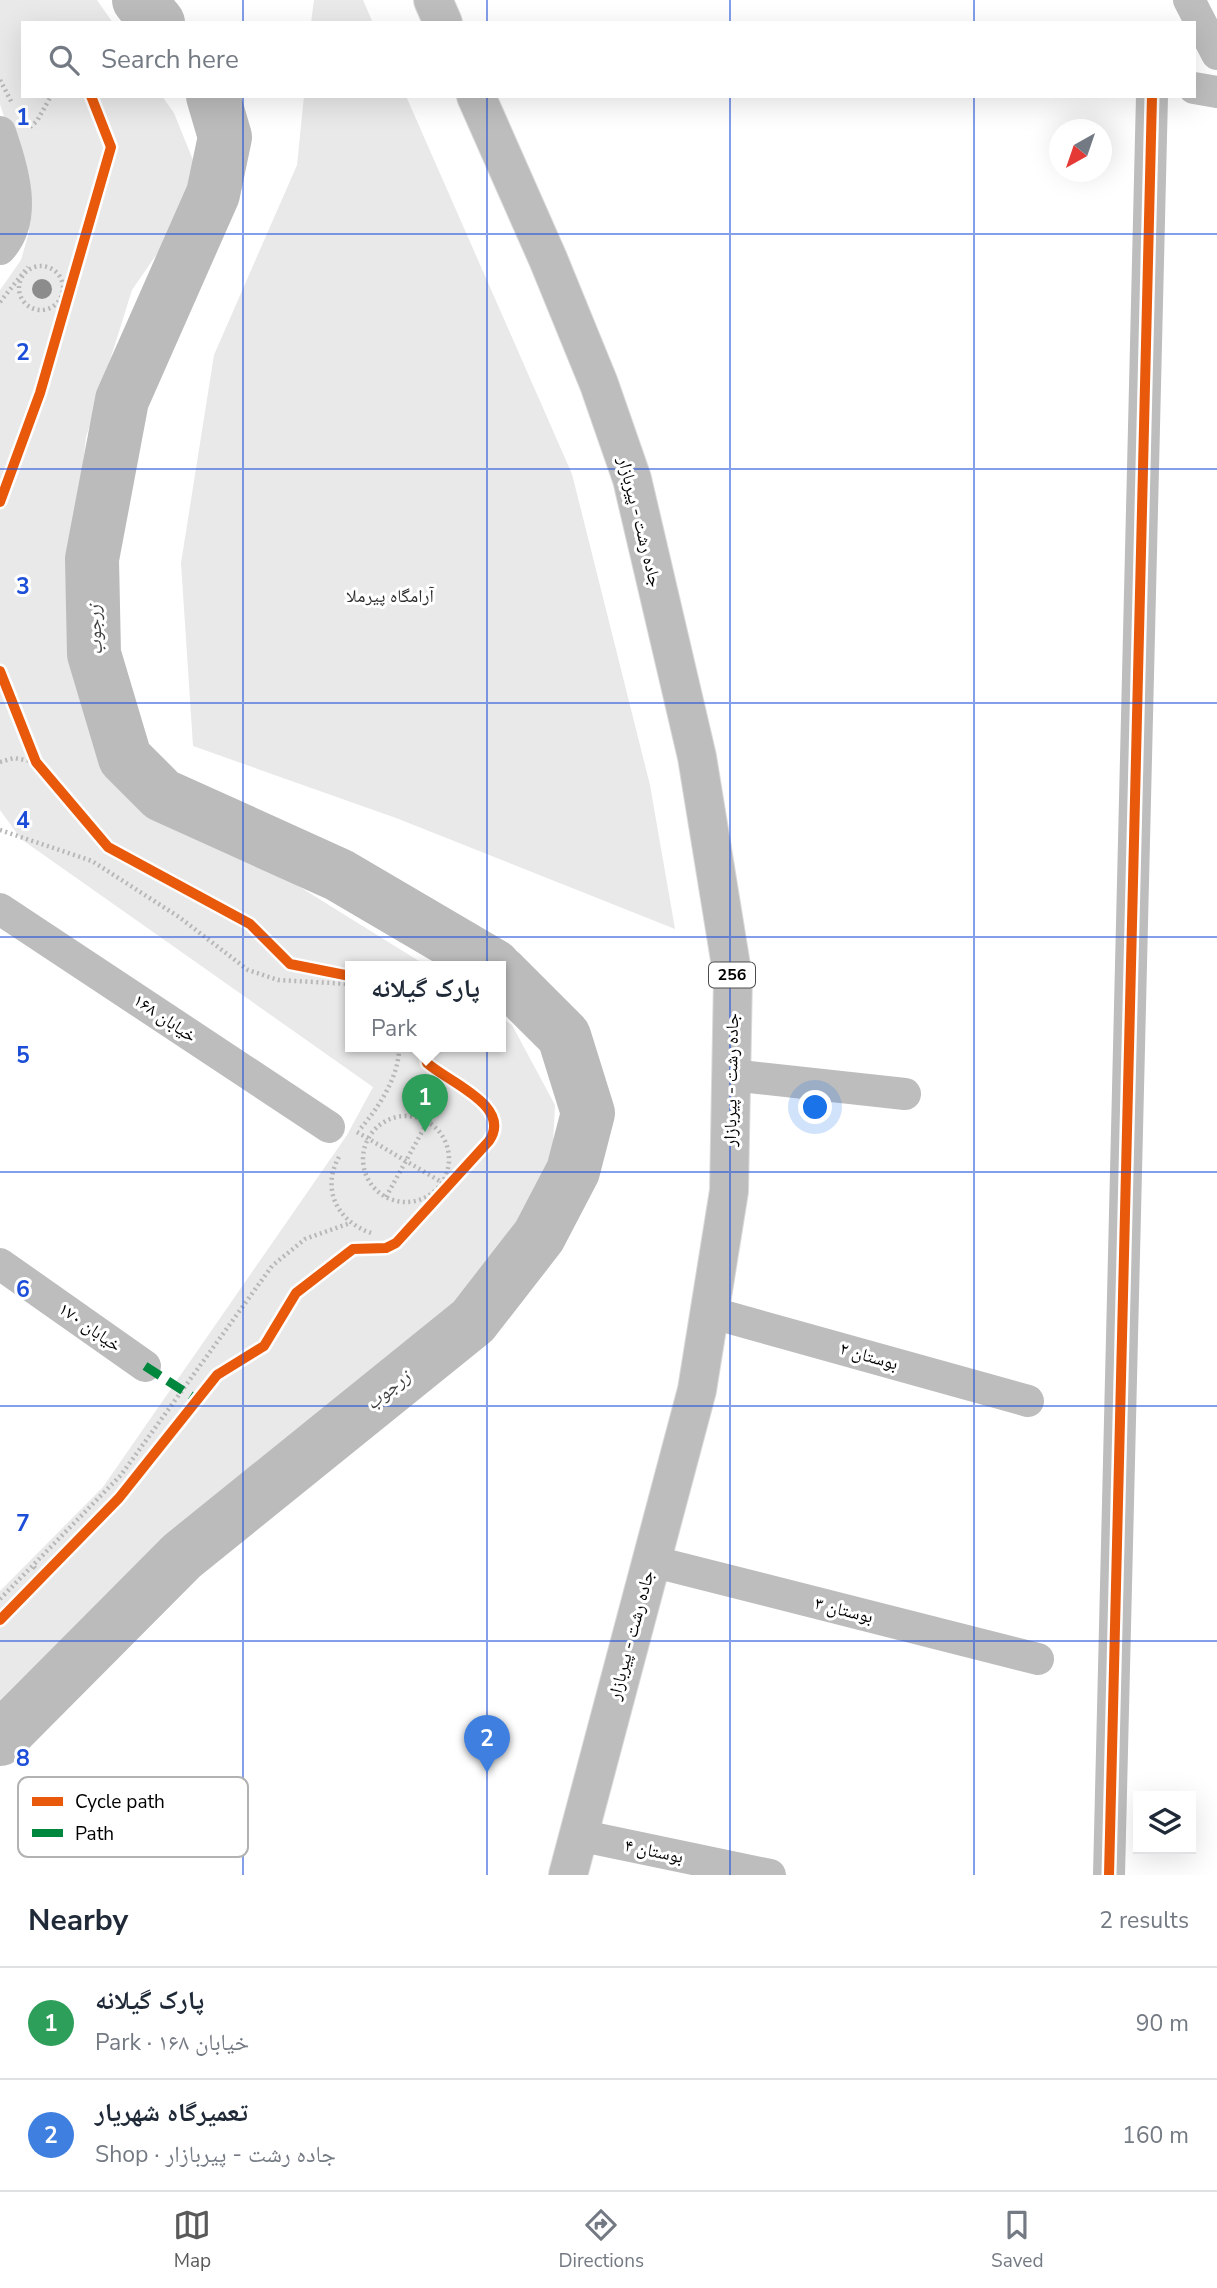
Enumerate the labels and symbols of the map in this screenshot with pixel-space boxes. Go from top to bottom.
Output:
text: 1 [16,102,30,133]
north arrow [1049,119,1112,182]
text: 2 [16,337,30,368]
street label: جاده رشت - پیربازار [612,453,668,590]
text: 3 [16,571,30,602]
park label: آرامگاه پیرملا [346,584,434,608]
water label: زرجوب [81,602,109,656]
text: 4 [16,805,30,836]
road number: 256 [709,962,755,987]
street label: خیابان ۱۶۸ [129,988,201,1048]
street label: جاده رشت - پیربازار [718,1013,744,1148]
text: 5 [16,1040,30,1071]
pin: 1 [402,1074,448,1132]
your location [798,1090,832,1124]
text: 6 [16,1274,30,1305]
street label: خیابان ۱۷۰ [54,1297,126,1357]
street label: بوستان ۲ [837,1336,901,1376]
water label: زرجوب [360,1363,417,1416]
text: 7 [16,1508,30,1539]
street label: جاده رشت - پیربازار [602,1567,660,1704]
street label: بوستان ۳ [812,1591,876,1629]
pin: 2 [464,1715,510,1773]
text: 8 [16,1743,30,1774]
legend [18,1777,248,1857]
text: Cycle path [75,1789,165,1815]
text: Path [75,1821,114,1847]
street label: بوستان ۴ [622,1833,686,1869]

